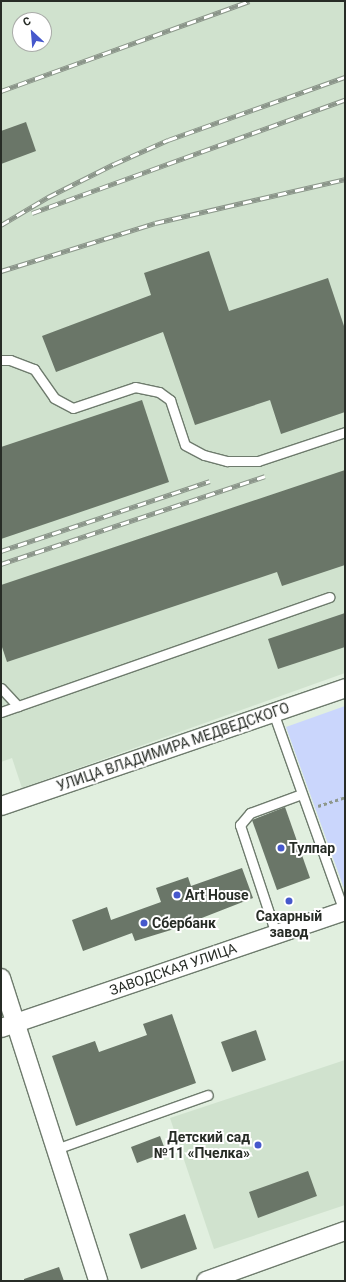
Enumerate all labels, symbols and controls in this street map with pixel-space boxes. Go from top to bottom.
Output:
north arrow [12,12,52,52]
text: С [21,14,33,29]
street label: УЛИЦА ВЛАДИМИРА МЕДВЕДСКОГО [55,699,291,795]
place label: Тулпар [289,840,335,856]
marker: Тулпар [276,843,286,853]
place label: Art House [185,887,248,903]
marker: Art House [172,890,182,900]
marker: Сахарный завод [284,896,294,906]
place label: Сахарный завод [256,908,322,940]
place label: Сбербанк [152,915,216,931]
marker: Сбербанк [139,918,149,928]
street label: ЗАВОДСКАЯ УЛИЦА [107,939,239,999]
place label: Детский сад №11 «Пчелка» [154,1129,250,1162]
marker: Детский сад №11 «Пчелка» [253,1140,263,1150]

